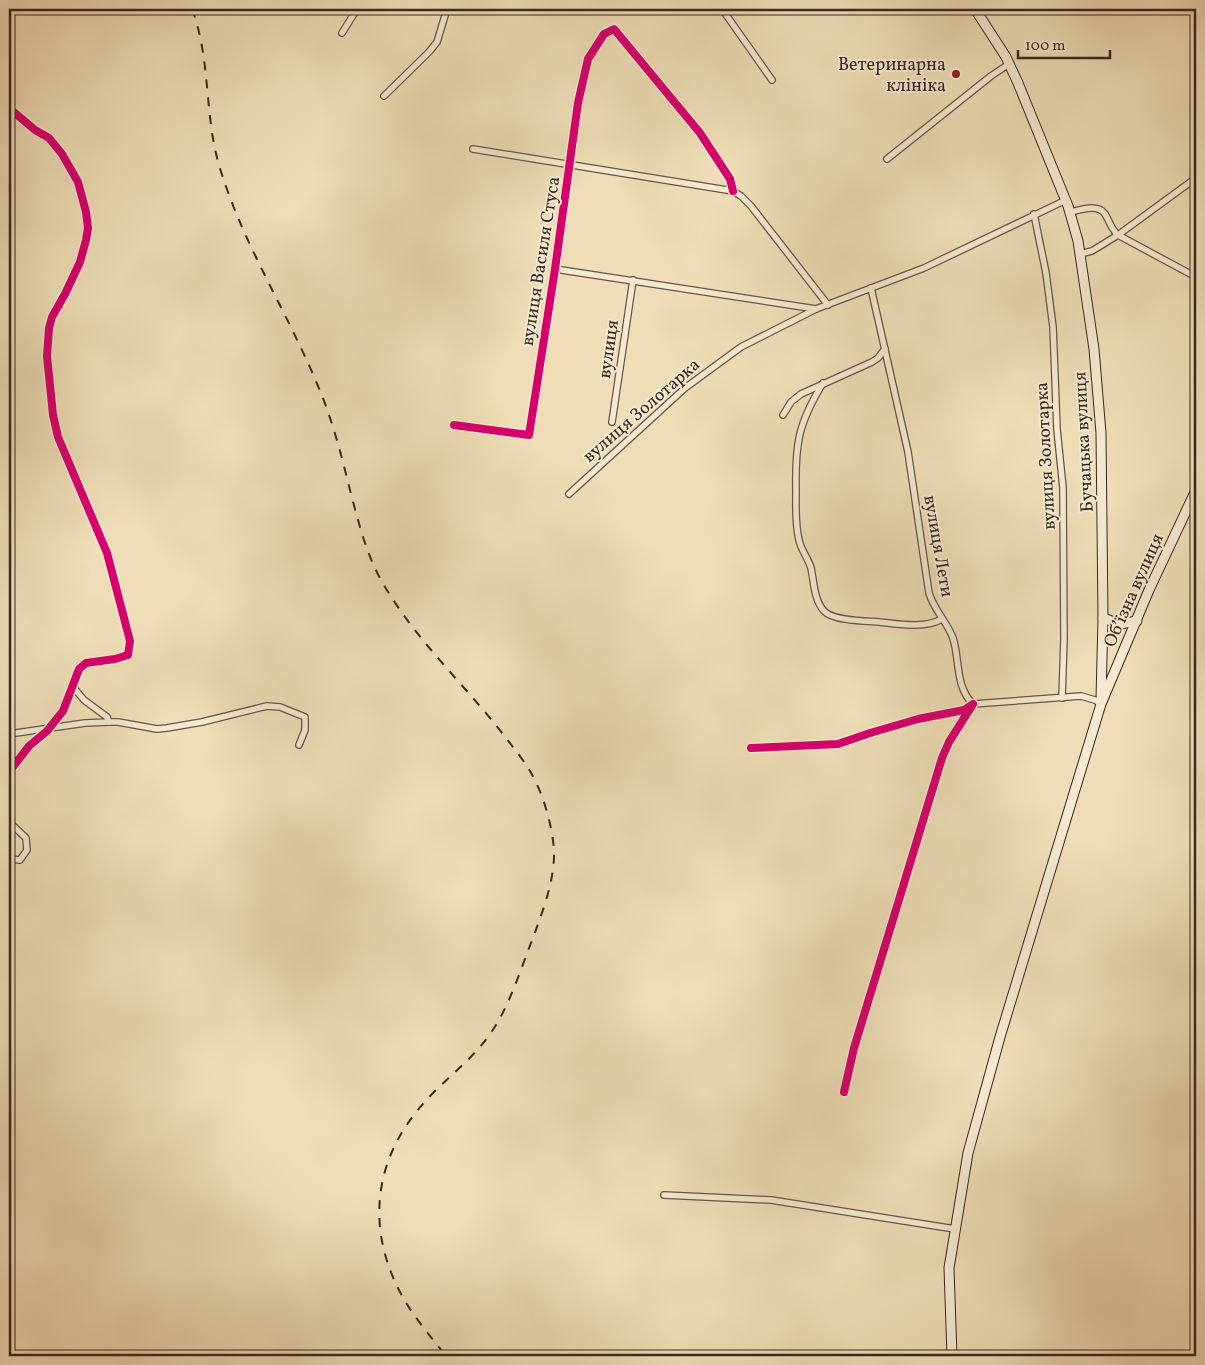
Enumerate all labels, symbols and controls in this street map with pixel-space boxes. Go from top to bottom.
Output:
scale bar [1018,28,1110,60]
text: 100 m [1025,36,1065,57]
place label: Ветеринарна клініка [838,53,946,99]
marker: Ветеринарна клініка [950,68,962,80]
street label: вулиця Василя Стуса [516,175,567,348]
street label: вулиця [593,318,626,380]
street label: вулиця Золотарка [578,353,706,469]
street label: Бучацька вулиця [1068,371,1101,513]
street label: вулиця Золотарка [1030,381,1063,530]
street label: вулиця Лети [916,493,959,599]
street label: Обʼїзна вулиця [1098,530,1171,651]

